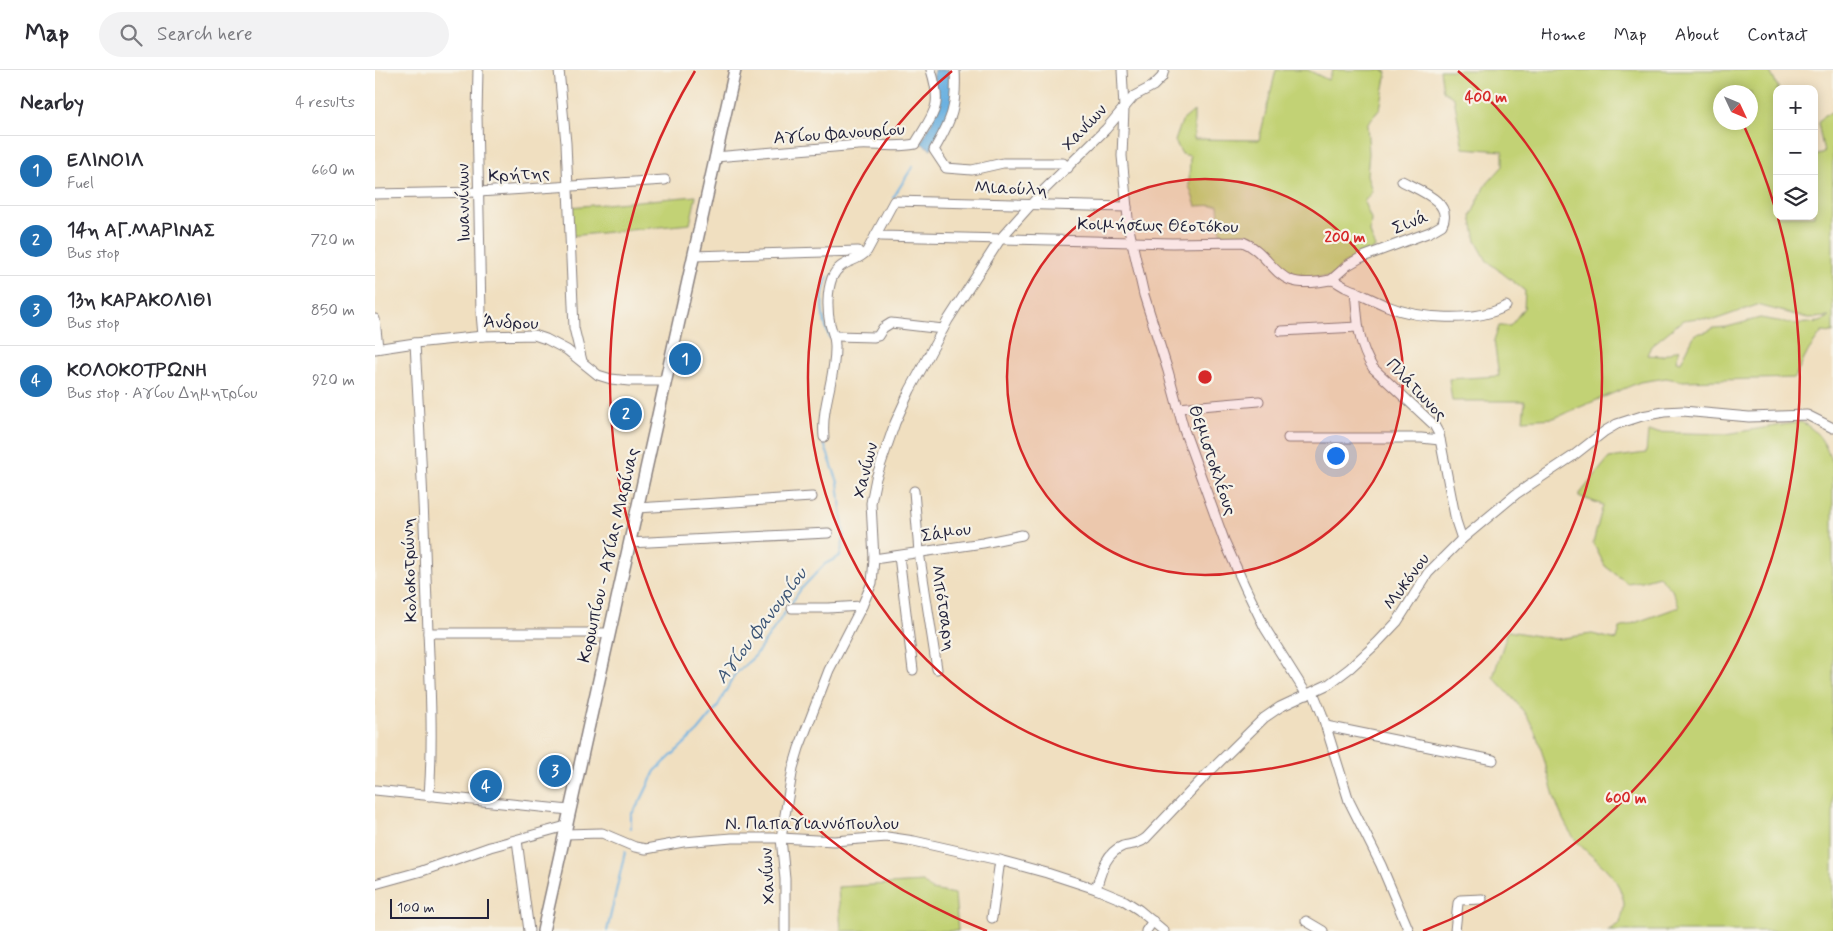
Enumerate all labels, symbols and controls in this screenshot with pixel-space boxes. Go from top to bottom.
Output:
search box [99,12,449,57]
text: Map [25,19,69,50]
icon: search [117,21,145,49]
text: Search here [157,22,253,47]
text: Home [1541,23,1586,47]
text: Map [1614,23,1647,47]
text: About [1675,23,1719,47]
text: Contact [1747,23,1808,47]
north arrow [1713,85,1758,130]
map controls [1773,85,1818,220]
button: + [1773,85,1818,130]
text: 400 m [1465,88,1507,108]
text: Nearby [20,89,84,117]
text: 4 results [295,92,355,113]
street label: Χανίων [1057,99,1113,157]
street label: Αγίου Φανουρίου [773,117,906,151]
button: − [1773,130,1818,175]
text: ΕΛΙΝΟΙΛ [67,148,143,173]
text: 1 [32,160,40,181]
text: 660 m [311,160,355,181]
street label: Κρήτης [488,161,551,189]
street label: Ιωαννίνων [451,163,477,243]
text: Fuel [67,173,94,194]
button: layers [1773,175,1818,220]
street label: Μιαούλη [974,176,1048,202]
street label: Σινά [1389,205,1432,241]
street label: Κοιμήσεως Θεοτόκου [1077,213,1239,239]
text: 14η ΑΓ.ΜΑΡΙΝΑΣ [67,218,215,243]
text: 200 m [1325,228,1366,248]
text: 2 [32,230,40,251]
text: 720 m [310,230,355,251]
text: Bus stop [67,243,120,264]
text: 13η ΚΑΡΑΚΟΛΙΘΙ [67,288,212,313]
text: 3 [32,300,40,321]
text: 850 m [311,300,355,321]
street label: Άνδρου [483,310,539,336]
text: Bus stop [67,313,120,334]
pin: 1 [669,340,701,378]
street label: Πλάτωνος [1380,353,1452,426]
text: ΚΟΛΟΚΟΤΡΩΝΗ [67,358,207,383]
centre of rings [1196,368,1214,386]
text: 4 [31,370,41,391]
text: 920 m [312,370,355,391]
text: Bus stop · Αγίου Δημητρίου [67,383,258,404]
pin: 2 [610,395,642,433]
street label: Θεμιστοκλέους [1182,402,1243,519]
street label: Χανίων [847,440,884,501]
your location [1323,443,1349,469]
street label: Κορωπίου - Αγίας Μαρίνας [573,445,645,665]
street label: Κολοκοτρώνη [396,517,424,623]
street label: Σάμου [919,517,973,549]
street label: Μυκόνου [1378,548,1436,615]
water label: Αγίου Φανουρίου [709,562,814,689]
street label: Μπότσαρη [924,563,962,653]
pin: 3 [539,752,571,790]
pin: 4 [470,767,502,805]
text: 600 m [1605,789,1647,809]
street label: Ν. Παπαγιαννόπουλου [725,812,899,836]
street label: Χανίων [755,847,781,905]
scale bar [390,896,489,919]
text: 100 m [397,899,435,917]

